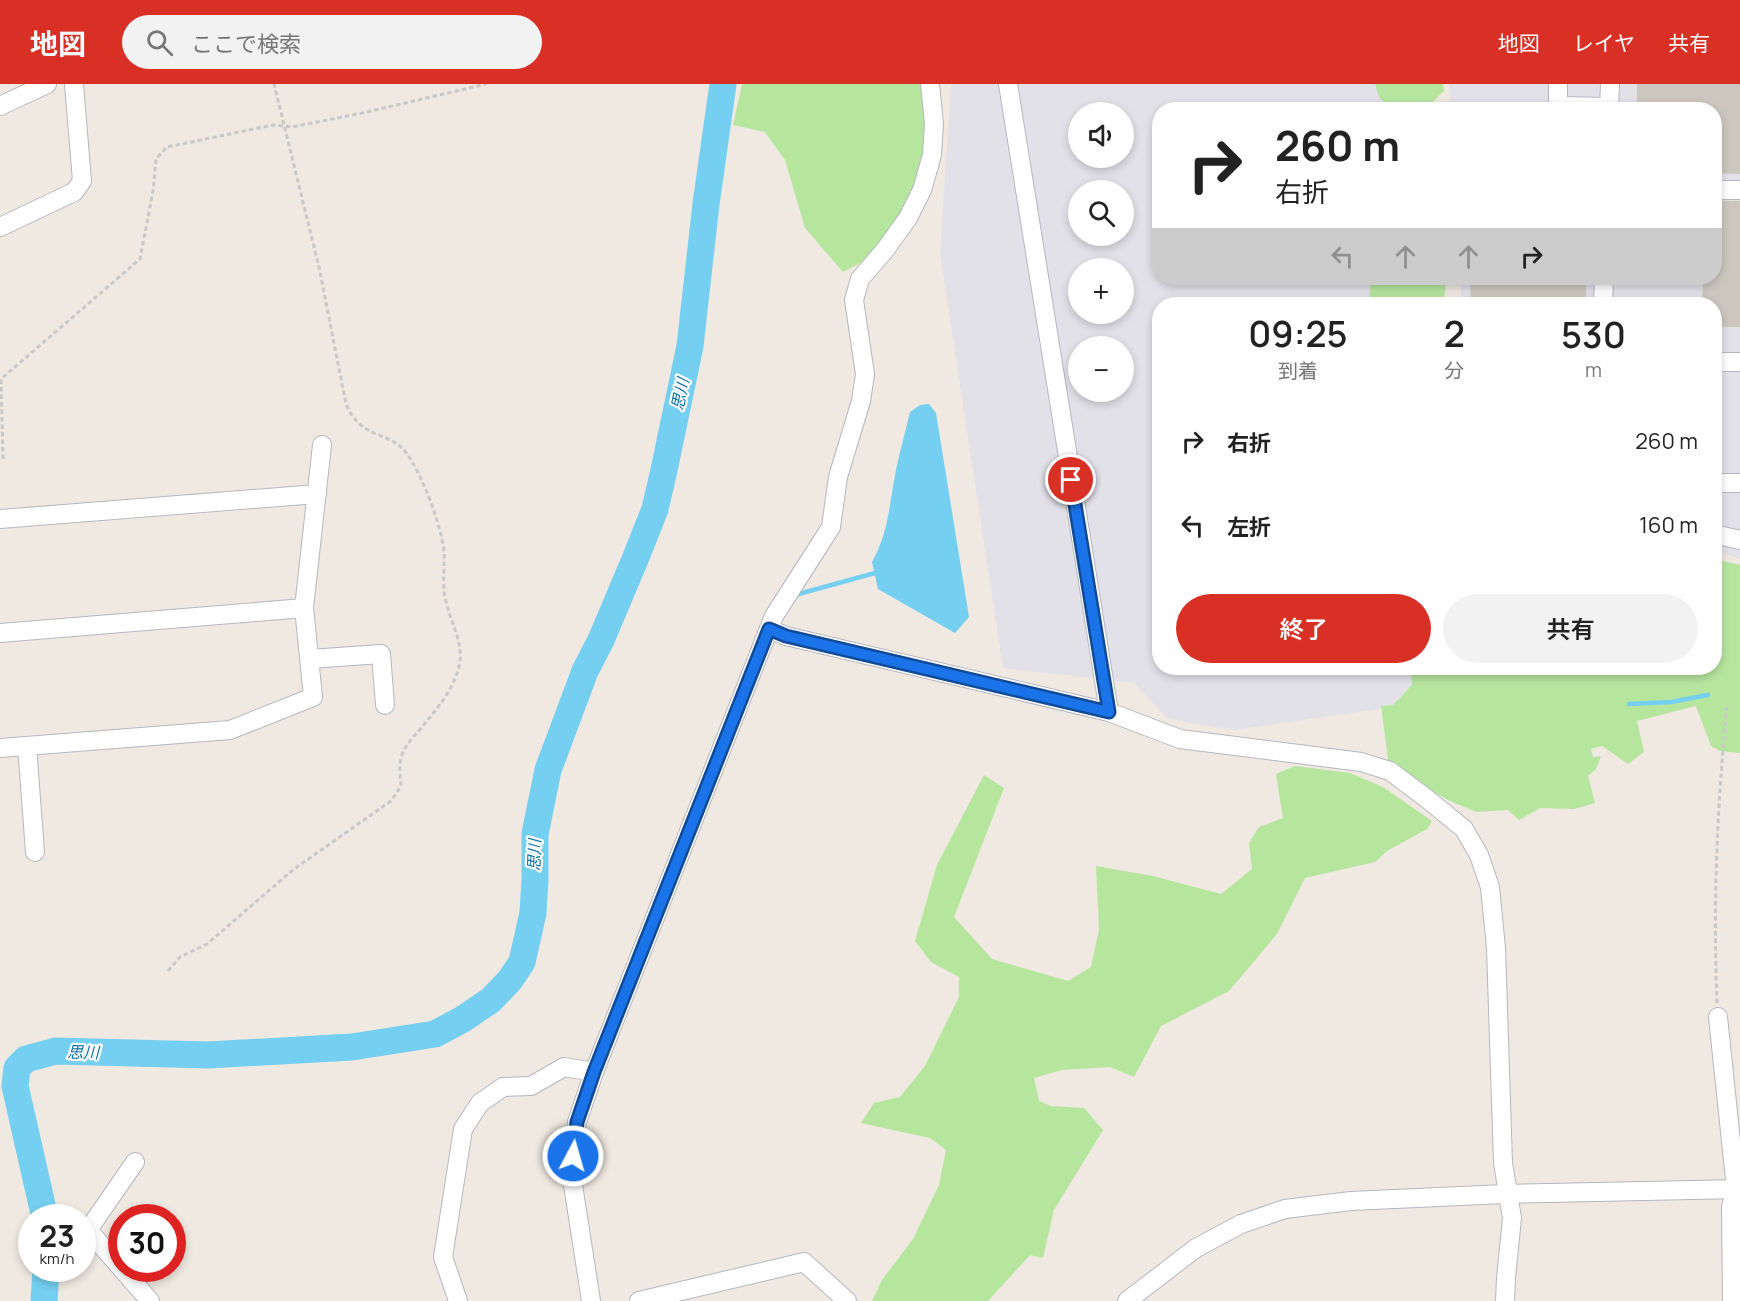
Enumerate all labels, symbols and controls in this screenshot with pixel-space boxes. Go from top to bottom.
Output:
search box [122,15,542,69]
text: 地図 [30,24,86,62]
icon: search [143,26,176,59]
text: ここで検索 [191,29,301,59]
text: 地図 [1498,29,1540,57]
text: レイヤ [1573,29,1635,57]
text: 共有 [1668,29,1710,57]
map controls [1068,102,1134,402]
button: sound [1068,102,1134,168]
text: 260 m [1275,116,1400,174]
icon: right [1176,126,1254,204]
text: 右折 [1275,173,1329,210]
button: search [1068,180,1134,246]
icon: left [1326,240,1359,273]
icon: ahead [1389,240,1422,273]
icon: ahead [1452,240,1485,273]
icon: right [1515,240,1548,273]
button: + [1068,258,1134,324]
text: 09:25 [1248,309,1348,358]
text: 2 [1444,309,1465,358]
text: 530 [1561,310,1626,359]
button: − [1068,336,1134,402]
text: m [1585,356,1602,383]
text: 到着 [1278,357,1318,384]
text: 分 [1444,357,1464,384]
water label: 思川 [666,374,695,412]
icon: right [1176,425,1209,458]
text: 260 m [1635,426,1698,456]
text: 右折 [1227,428,1271,458]
pin [1045,454,1096,505]
icon: arrive [1054,463,1087,496]
icon: left [1176,509,1209,542]
text: 160 m [1639,510,1698,540]
text: 左折 [1227,512,1271,542]
button: 終了 [1176,594,1431,663]
button: 共有 [1443,594,1698,663]
water label: 思川 [522,837,546,871]
water label: 思川 [67,1041,101,1063]
position arrow [541,1124,605,1188]
speed limit sign: 30 [108,1204,186,1282]
text: 23 [39,1215,75,1256]
text: km/h [40,1248,74,1269]

